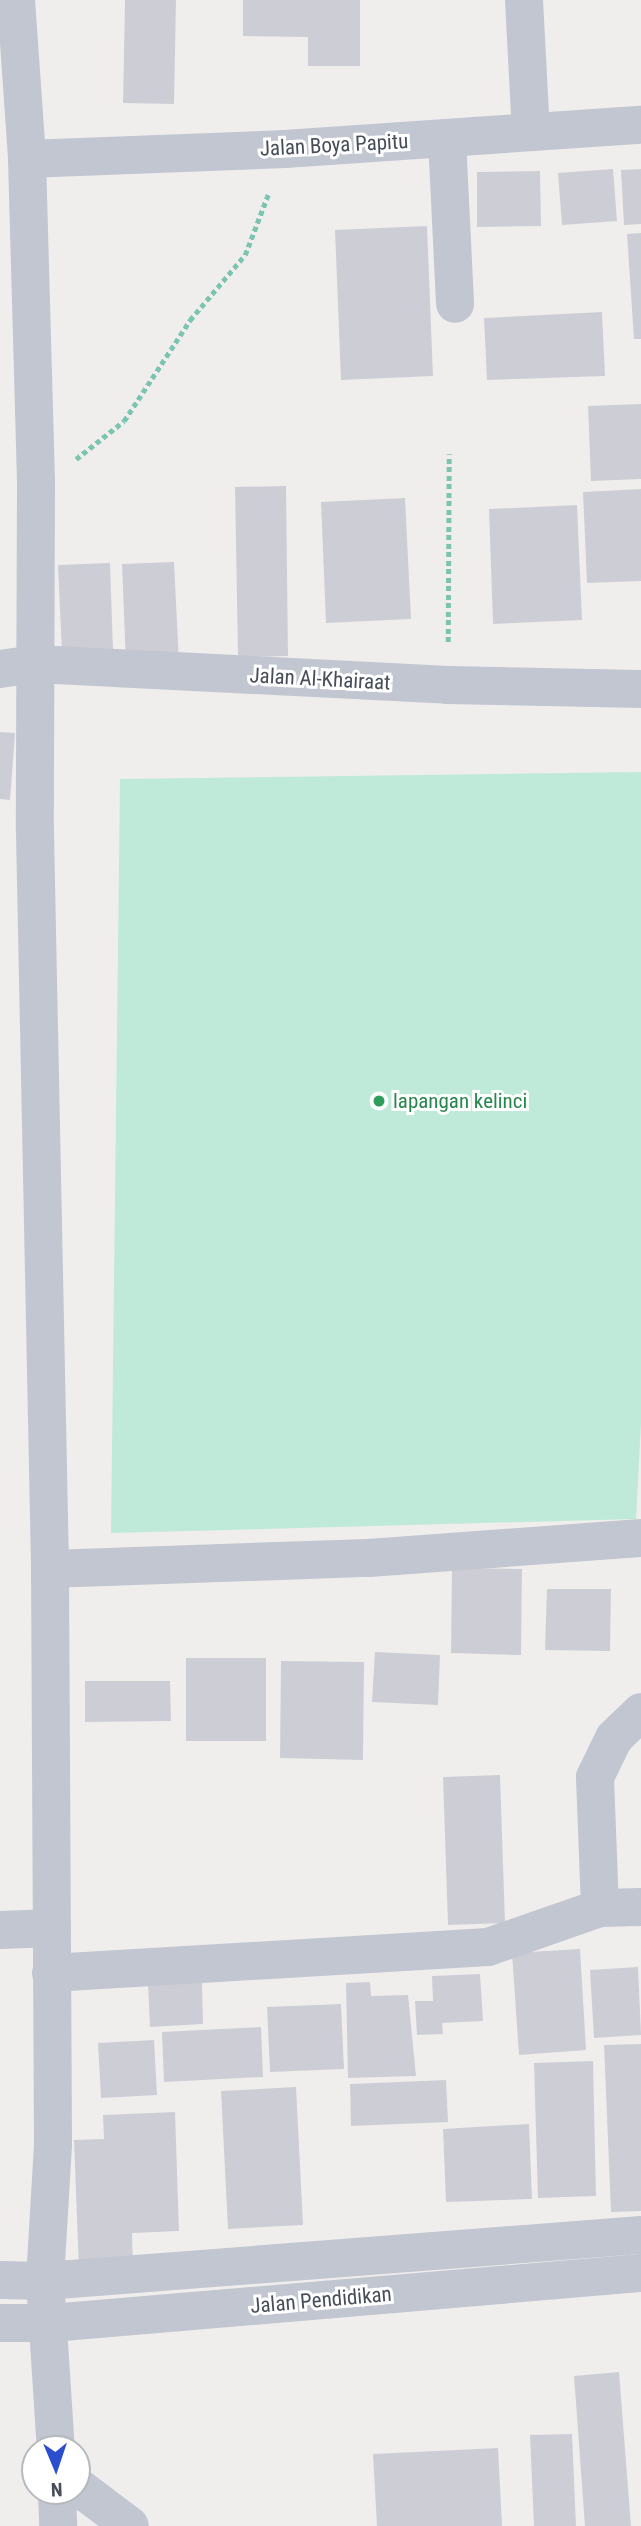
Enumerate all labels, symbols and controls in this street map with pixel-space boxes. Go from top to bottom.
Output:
street label: Jalan Boya Papitu [259,129,409,161]
street label: Jalan Al-Khairaat [249,663,391,695]
place label: lapangan kelinci [393,1088,527,1114]
marker: lapangan kelinci [371,1093,387,1109]
street label: Jalan Pendidikan [249,2281,393,2319]
north arrow [21,2435,91,2505]
text: N [50,2478,63,2501]

